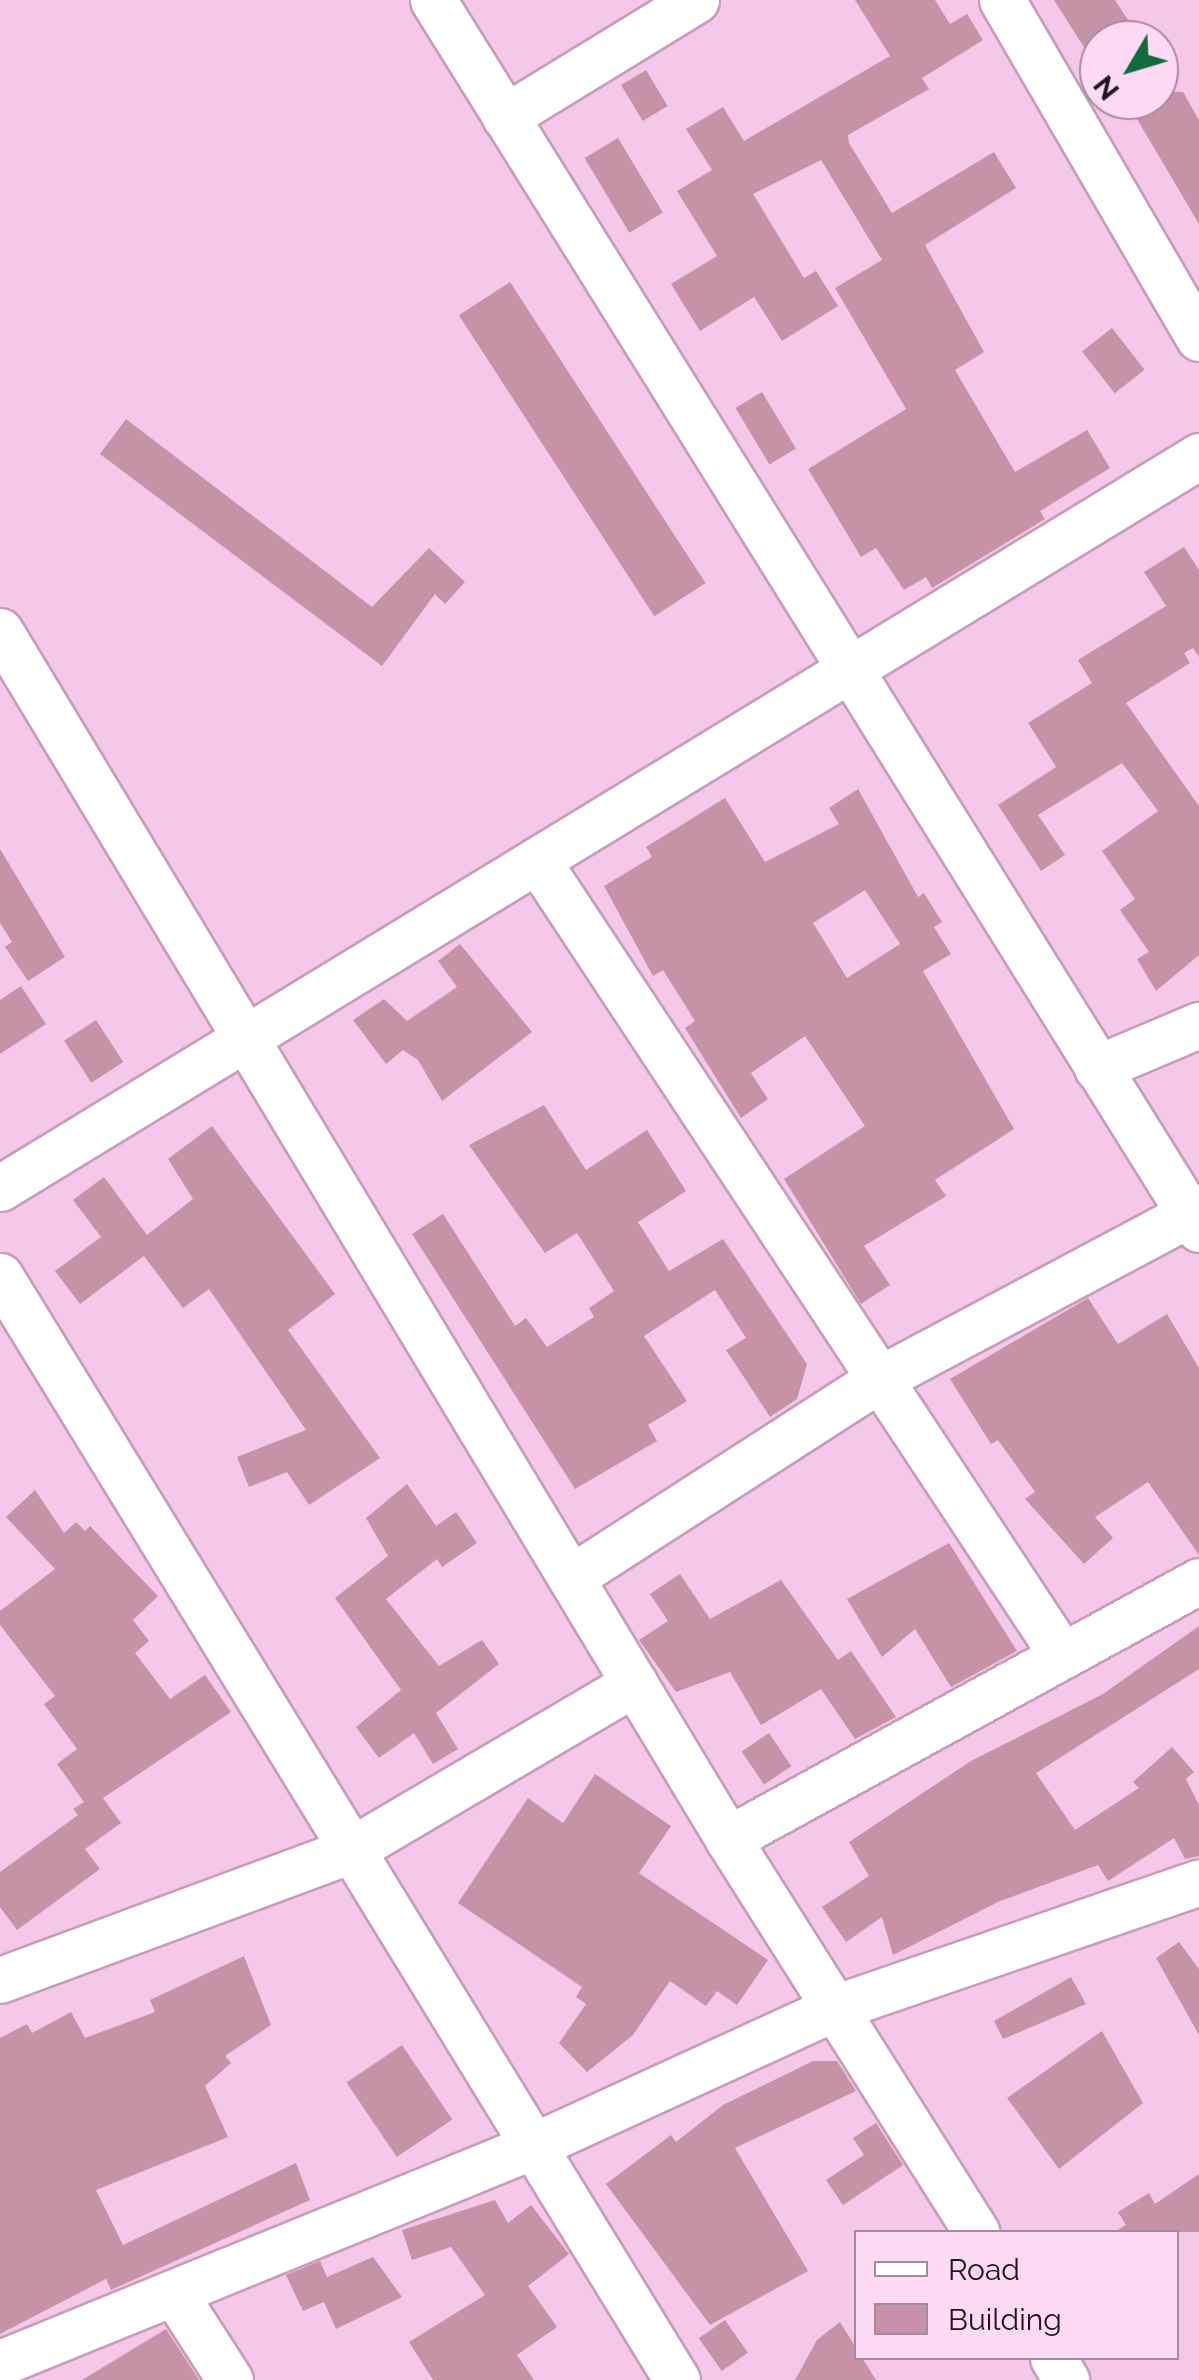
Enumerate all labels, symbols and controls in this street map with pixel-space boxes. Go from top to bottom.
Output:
north arrow [1079,20,1179,120]
text: N [1087,69,1126,106]
legend [854,2230,1179,2360]
text: Road [948,2252,1020,2287]
text: Building [948,2302,1062,2337]

